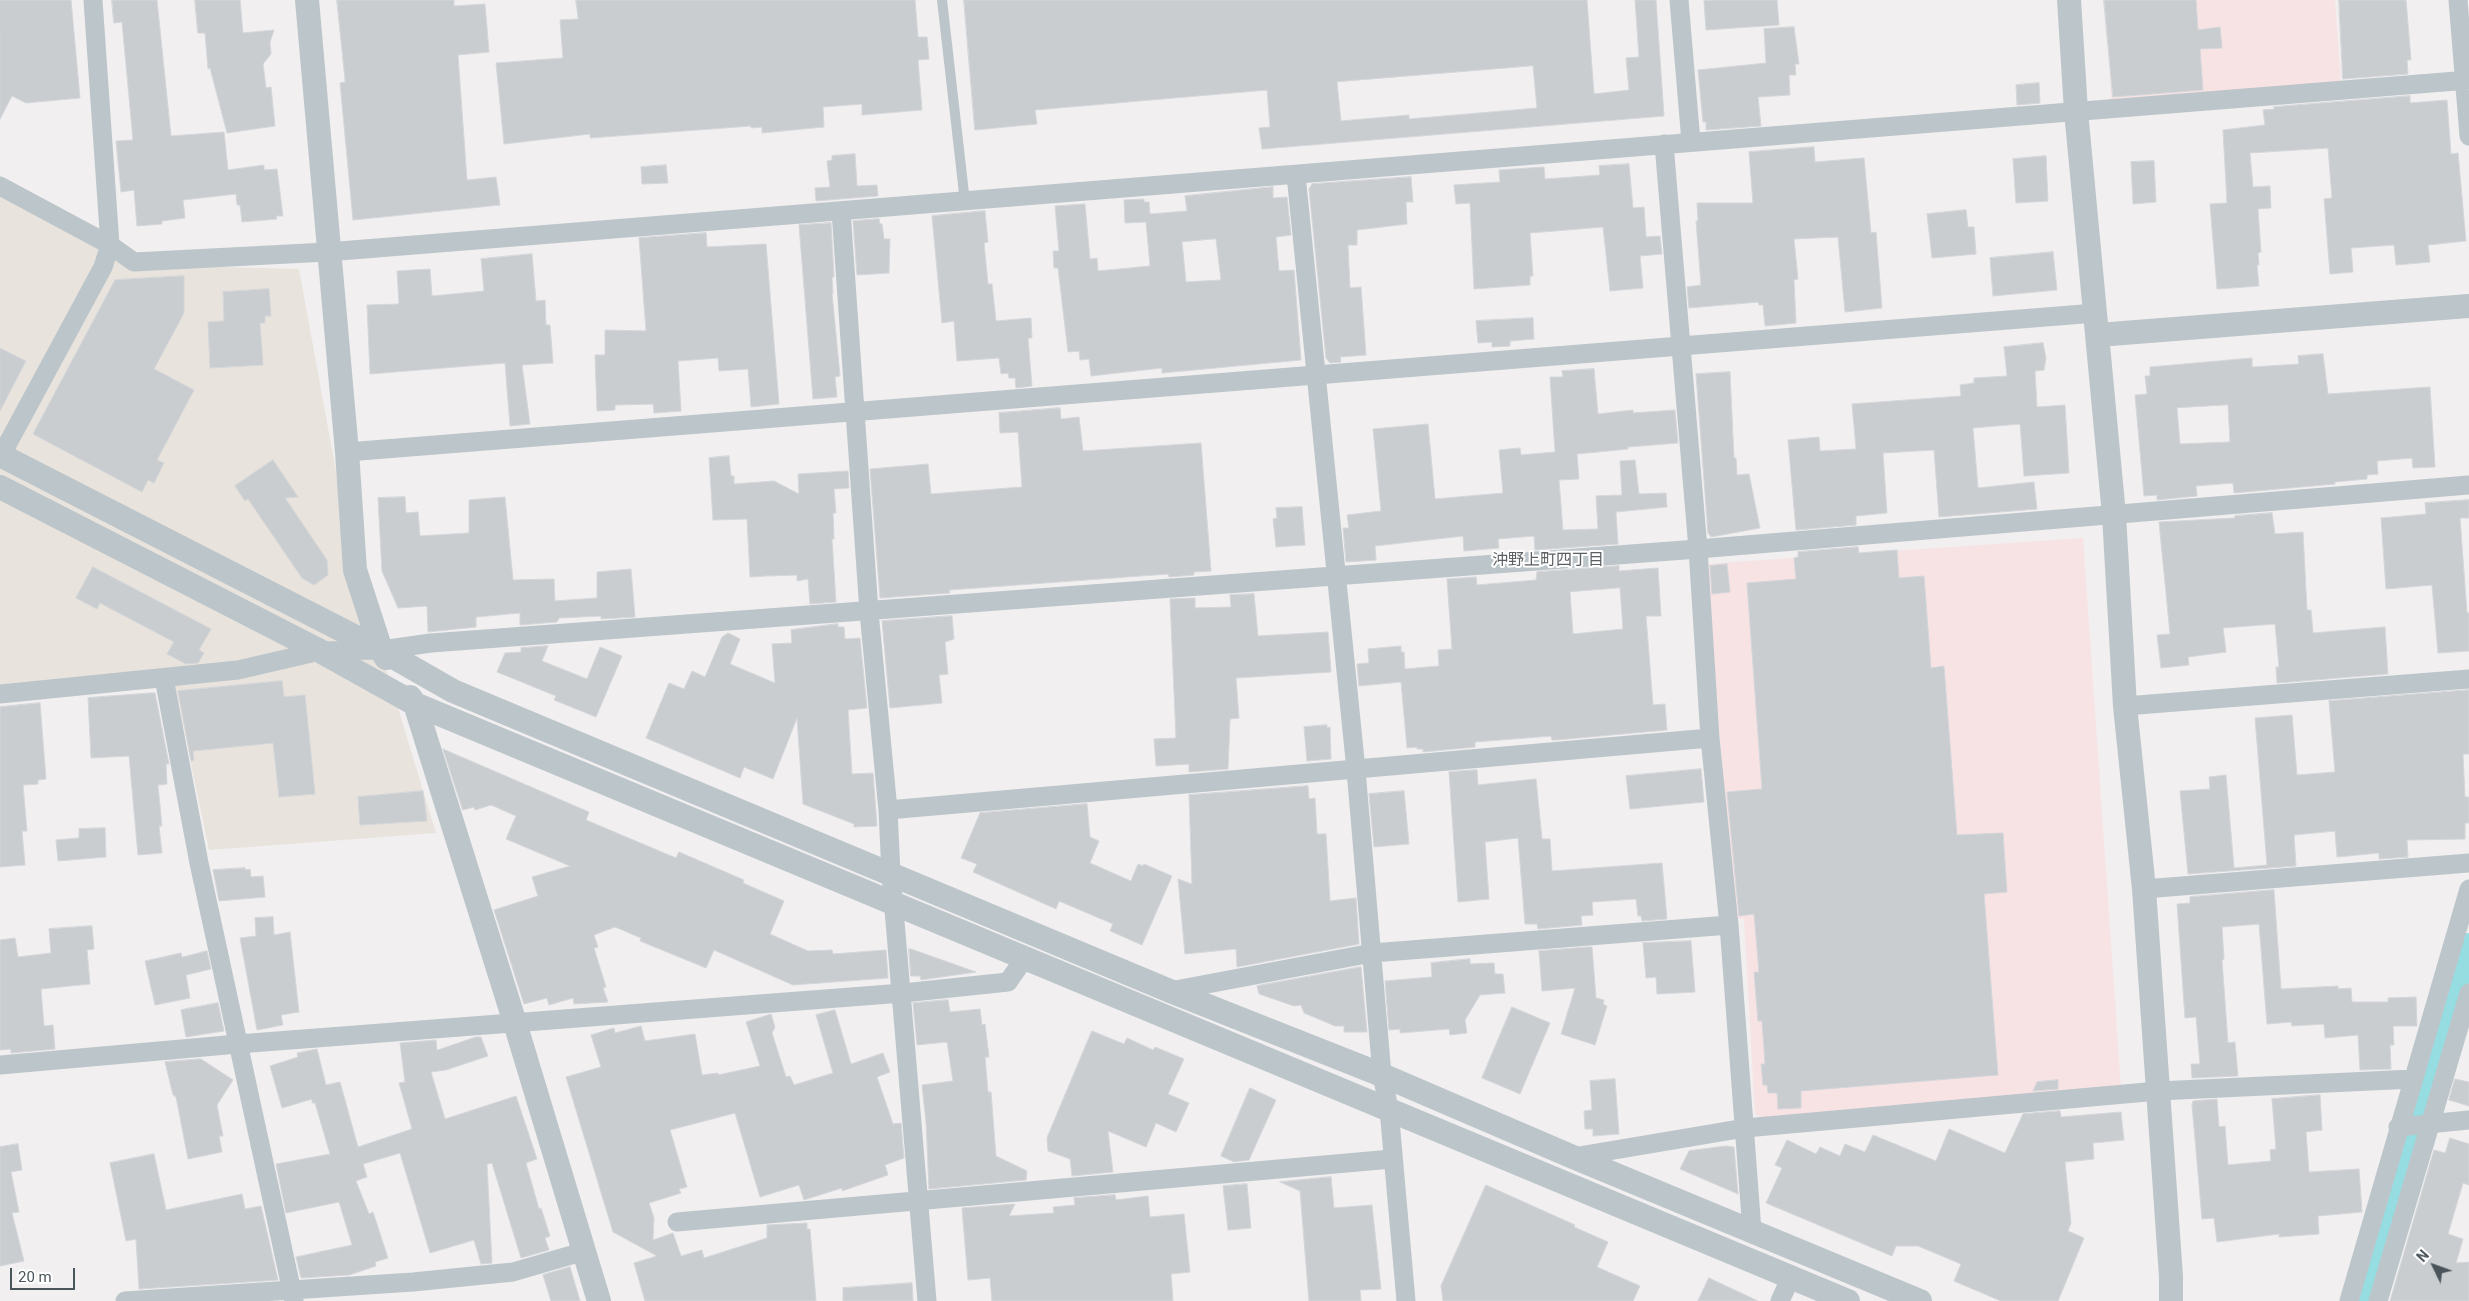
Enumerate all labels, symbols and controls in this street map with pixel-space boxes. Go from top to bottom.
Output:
district label: 沖野上町四丁目 [1492,551,1604,571]
north arrow [2409,1241,2459,1291]
text: N [2414,1247,2432,1265]
scale bar [12,1258,78,1290]
text: 20 m [18,1268,52,1286]

